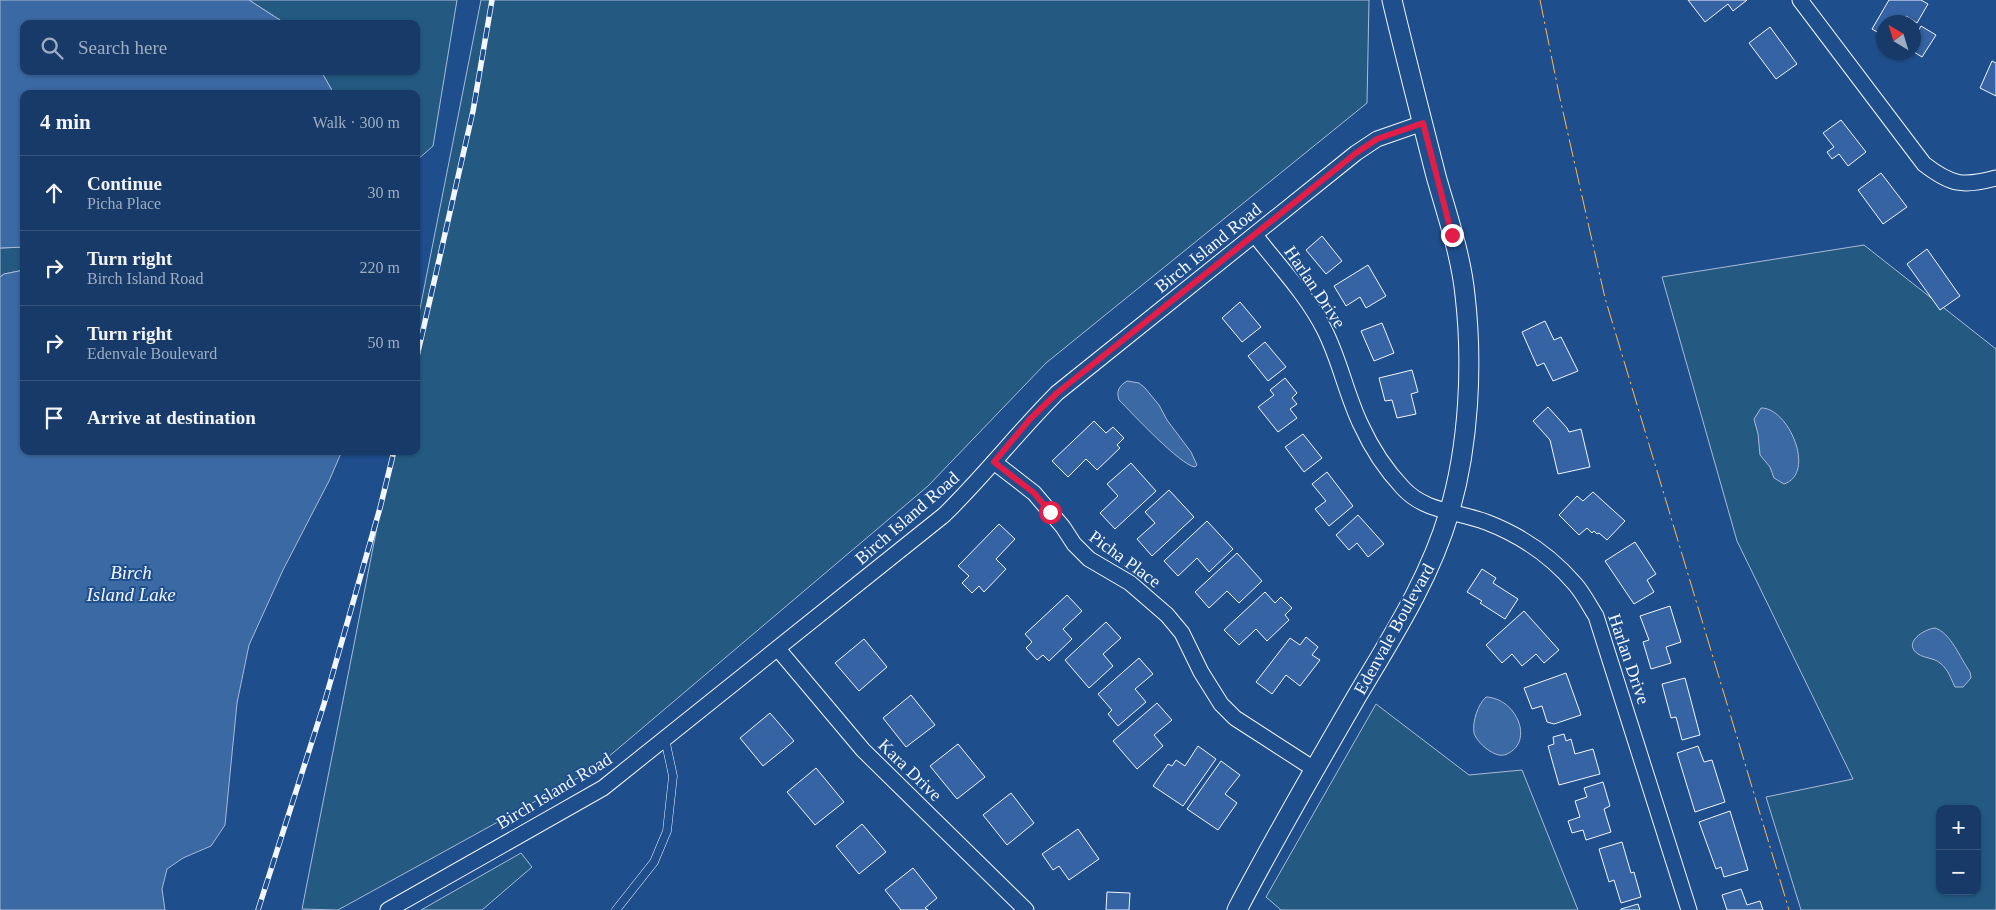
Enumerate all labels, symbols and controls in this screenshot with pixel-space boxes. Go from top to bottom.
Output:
north arrow [1876,15,1921,60]
search box [20,20,420,75]
icon: search [38,34,66,62]
text: Search here [78,37,167,58]
text: 4 min [40,110,91,134]
text: Walk · 300 m [313,114,400,131]
text: Continue [87,173,162,194]
icon: ahead [40,179,68,207]
text: 30 m [368,184,400,201]
text: Picha Place [87,195,161,212]
street label: Birch Island Road [1151,199,1265,297]
route end [1441,224,1464,247]
street label: Harlan Drive [1280,242,1350,332]
text: Turn right [87,248,172,269]
icon: right [40,254,68,282]
text: 220 m [360,259,400,276]
text: Birch Island Road [87,270,203,287]
text: Turn right [87,323,172,344]
icon: right [40,329,68,357]
text: 50 m [368,334,400,351]
text: Edenvale Boulevard [87,345,217,362]
icon: arrive [40,404,68,432]
text: Arrive at destination [87,407,256,428]
street label: Birch Island Road [851,467,963,569]
route start [1039,501,1062,524]
street label: Picha Place [1085,526,1165,592]
street label: Edenvale Boulevard [1350,560,1438,698]
water label: Birch Island Lake [85,562,176,605]
street label: Harlan Drive [1604,611,1654,707]
street label: Kara Drive [874,735,946,805]
street label: Birch Island Road [493,749,615,833]
map controls [1936,805,1981,895]
button: + [1936,805,1981,850]
button: − [1936,850,1981,895]

